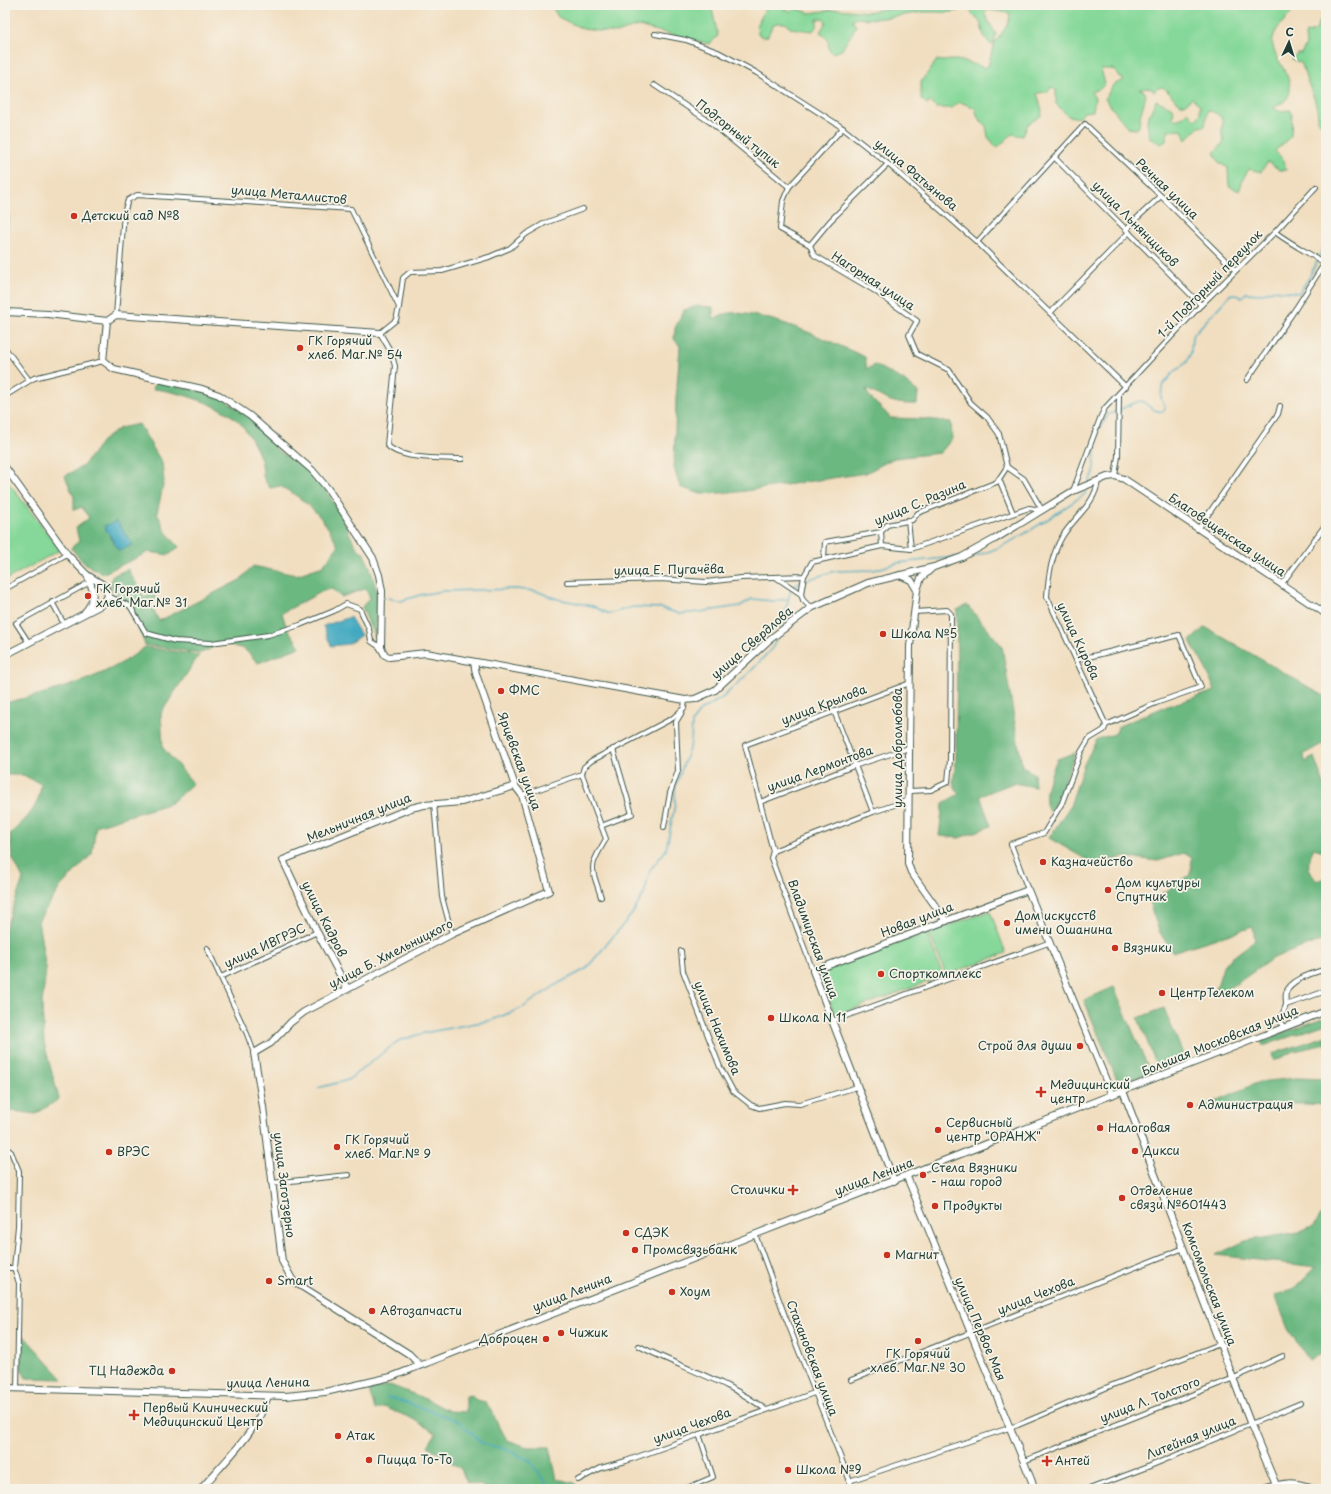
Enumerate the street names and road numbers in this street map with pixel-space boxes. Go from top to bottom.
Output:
street label: Подгорный тупик [693,95,785,172]
street label: улица Фатьянова [871,134,963,215]
street label: Речная улица [1132,154,1203,223]
street label: улица Льнянщиков [1089,176,1183,270]
street label: улица Металлистов [230,180,348,208]
street label: 1-й Подгорный переулок [1153,225,1266,341]
street label: Нагорная улица [828,246,919,314]
street label: улица С. Разина [871,474,969,530]
street label: Благовещенская улица [1165,488,1290,580]
street label: улица Е. Пугачёва [614,559,725,579]
street label: улица Кирова [1053,599,1105,683]
street label: улица Свердлова [707,601,797,683]
street label: улица Крылова [778,679,869,729]
street label: улица Добролюбова [888,687,906,808]
street label: Ярцевская улица [493,708,546,813]
street label: улица Лермонтова [764,740,876,796]
street label: Мельничная улица [304,788,414,846]
street label: улица Кадров [298,877,352,960]
street label: Владимирская улица [784,877,844,1001]
street label: Новая улица [878,897,956,941]
street label: улица Б. Хмельницкого [325,914,456,992]
street label: улица ИВГРЭС [221,918,308,972]
street label: улица Нахимова [690,978,746,1078]
street label: Большая Московская улица [1139,1000,1301,1080]
street label: улица Заготзерно [270,1131,300,1239]
street label: улица Ленина [832,1153,916,1199]
street label: Комсомольская улица [1178,1219,1242,1348]
street label: улица Ленина [530,1269,614,1315]
street label: улица Чехова [994,1271,1077,1319]
street label: улица Первое Мая [951,1274,1011,1383]
street label: Стахановская улица [783,1297,843,1419]
street label: улица Ленина [226,1372,310,1392]
street label: улица Л. Толстого [1097,1372,1203,1426]
street label: улица Чехова [650,1402,734,1447]
street label: Литейная улица [1143,1411,1239,1463]

